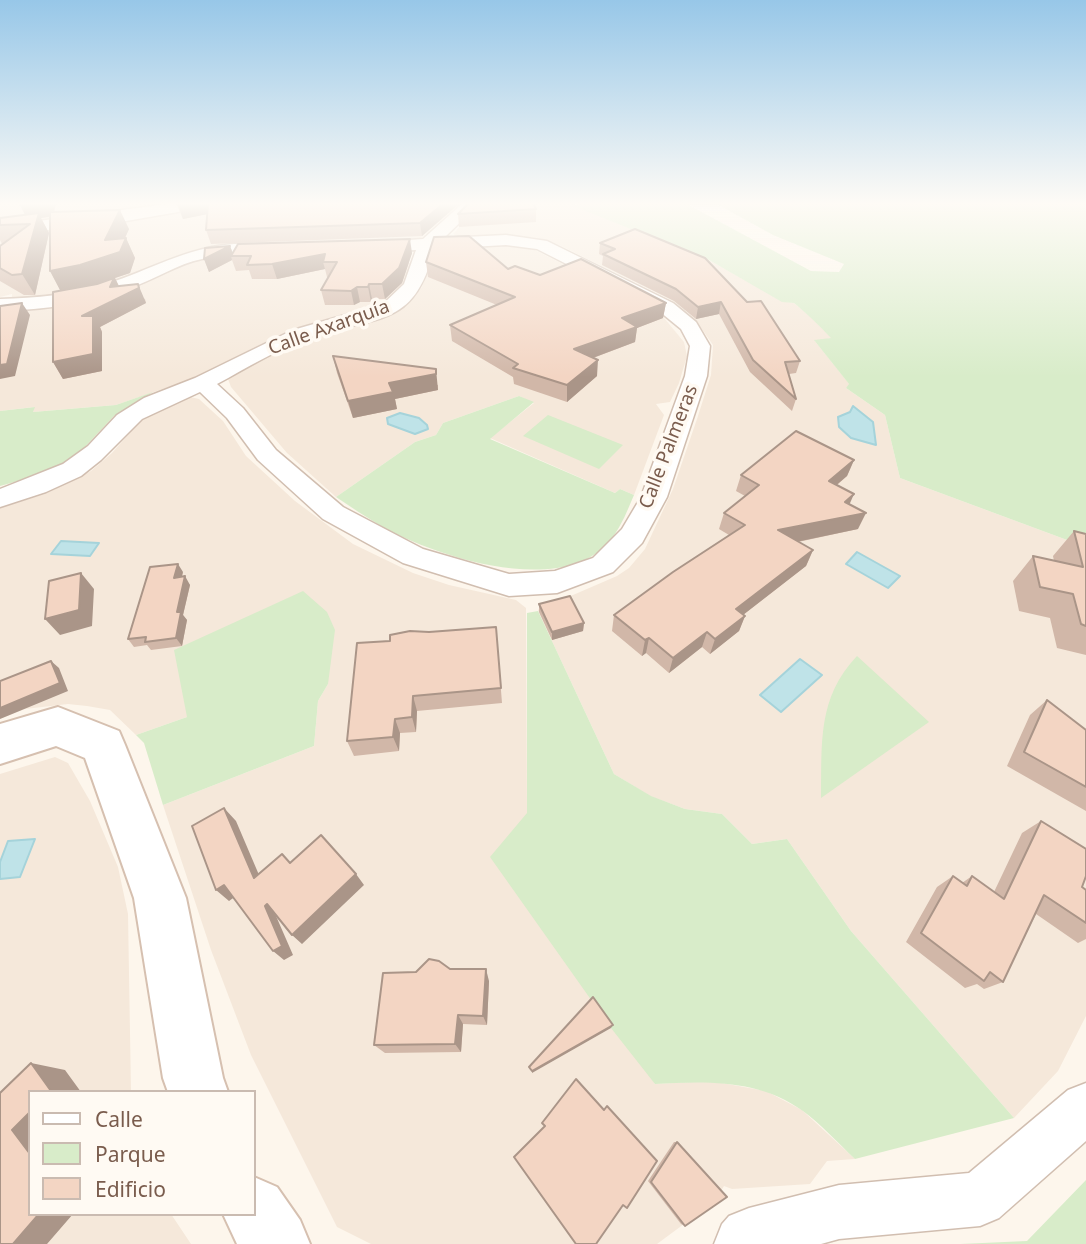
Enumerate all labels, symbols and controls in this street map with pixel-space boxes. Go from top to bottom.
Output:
street label: Calle Axarquía [265,295,393,361]
street label: Calle Palmeras [635,382,703,512]
legend [28,1090,256,1216]
text: Calle [95,1105,143,1133]
text: Parque [95,1140,165,1168]
text: Edificio [95,1175,166,1203]

